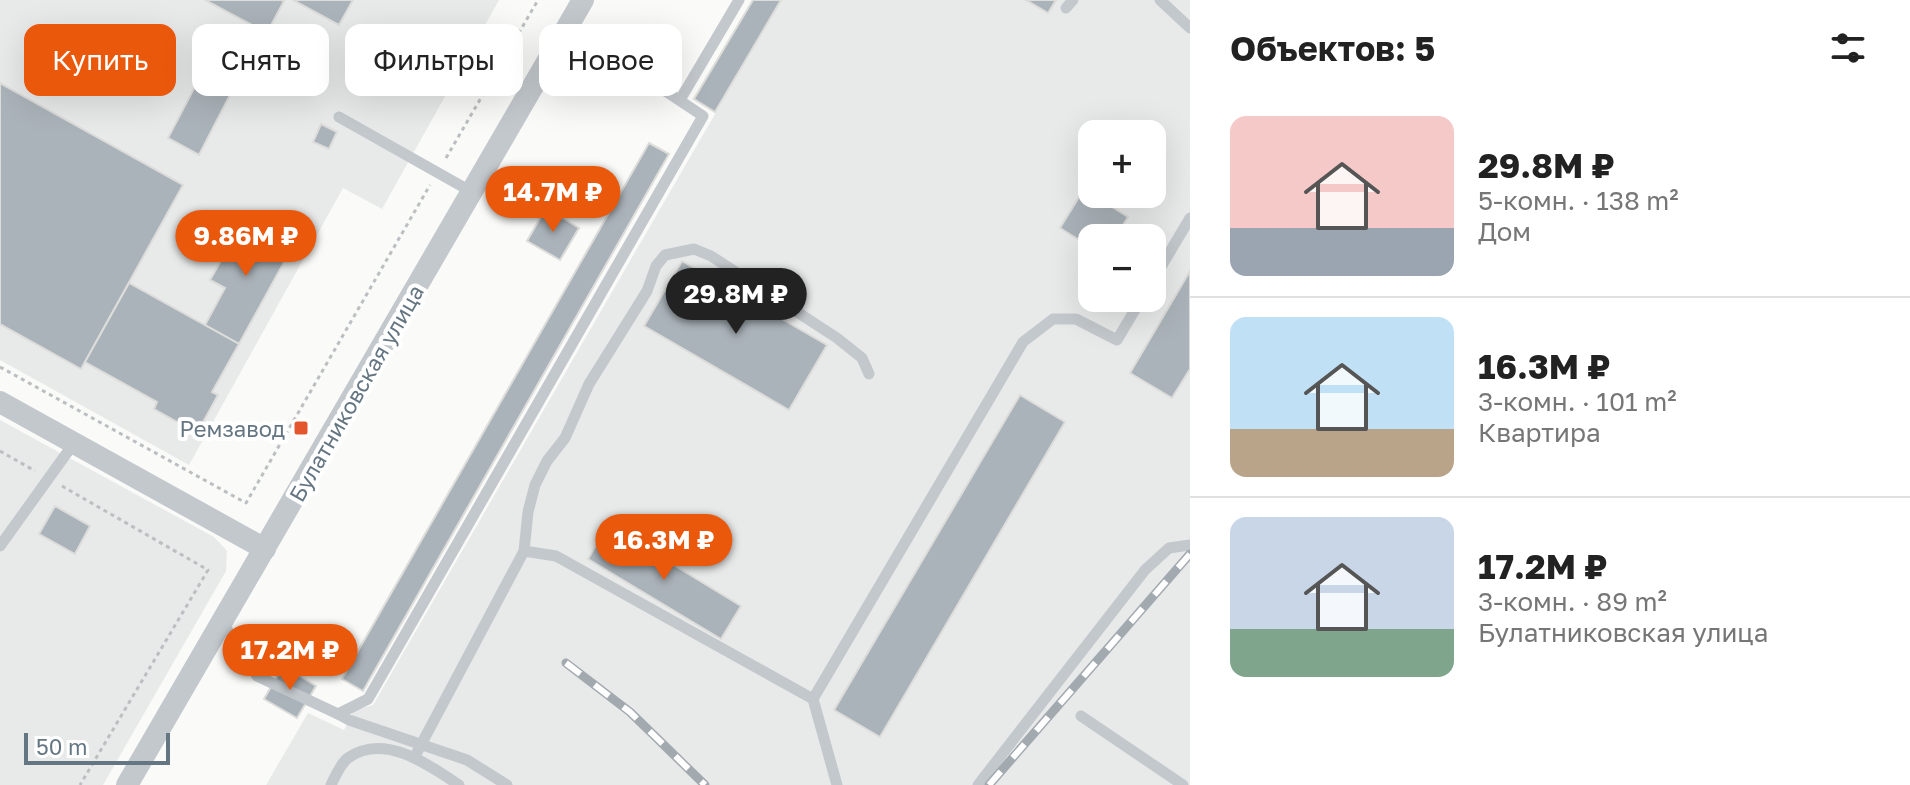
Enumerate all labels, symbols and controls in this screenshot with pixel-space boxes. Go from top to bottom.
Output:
chip: Купить [24,24,176,96]
chip: Снять [192,24,329,96]
chip: Фильтры [345,24,523,96]
chip: Новое [539,24,682,96]
icon: filters [1826,26,1870,70]
text: Объектов: 5 [1230,28,1435,68]
map controls [1078,120,1166,312]
button: + [1078,120,1166,208]
text: 29.8M ₽ [1478,145,1615,185]
icon: home [1294,148,1390,244]
pin: 14.7M ₽ [479,166,627,234]
text: 14.7M ₽ [503,176,603,207]
text: 5-комн. · 138 m² [1478,185,1679,216]
pin: 9.86M ₽ [172,210,320,278]
text: Дом [1478,216,1531,247]
text: 9.86M ₽ [193,220,299,251]
button: − [1078,224,1166,312]
pin: 29.8M ₽ [662,268,810,336]
text: 29.8M ₽ [684,278,788,309]
street label: Булатниковская улица [283,280,429,506]
text: 16.3M ₽ [1478,346,1610,386]
icon: home [1294,349,1390,445]
text: 3-комн. · 101 m² [1478,386,1677,417]
place label: Ремзавод [180,415,285,442]
text: Квартира [1478,417,1601,448]
marker: Ремзавод [292,419,310,437]
pin: 16.3M ₽ [590,514,738,582]
text: 16.3M ₽ [613,524,715,555]
text: 17.2M ₽ [1478,546,1607,586]
icon: home [1294,549,1390,645]
text: 3-комн. · 89 m² [1478,586,1667,617]
text: Булатниковская улица [1478,617,1768,648]
pin: 17.2M ₽ [216,624,364,692]
text: 17.2M ₽ [241,634,339,665]
scale bar [24,729,170,765]
text: 50 m [36,733,87,760]

